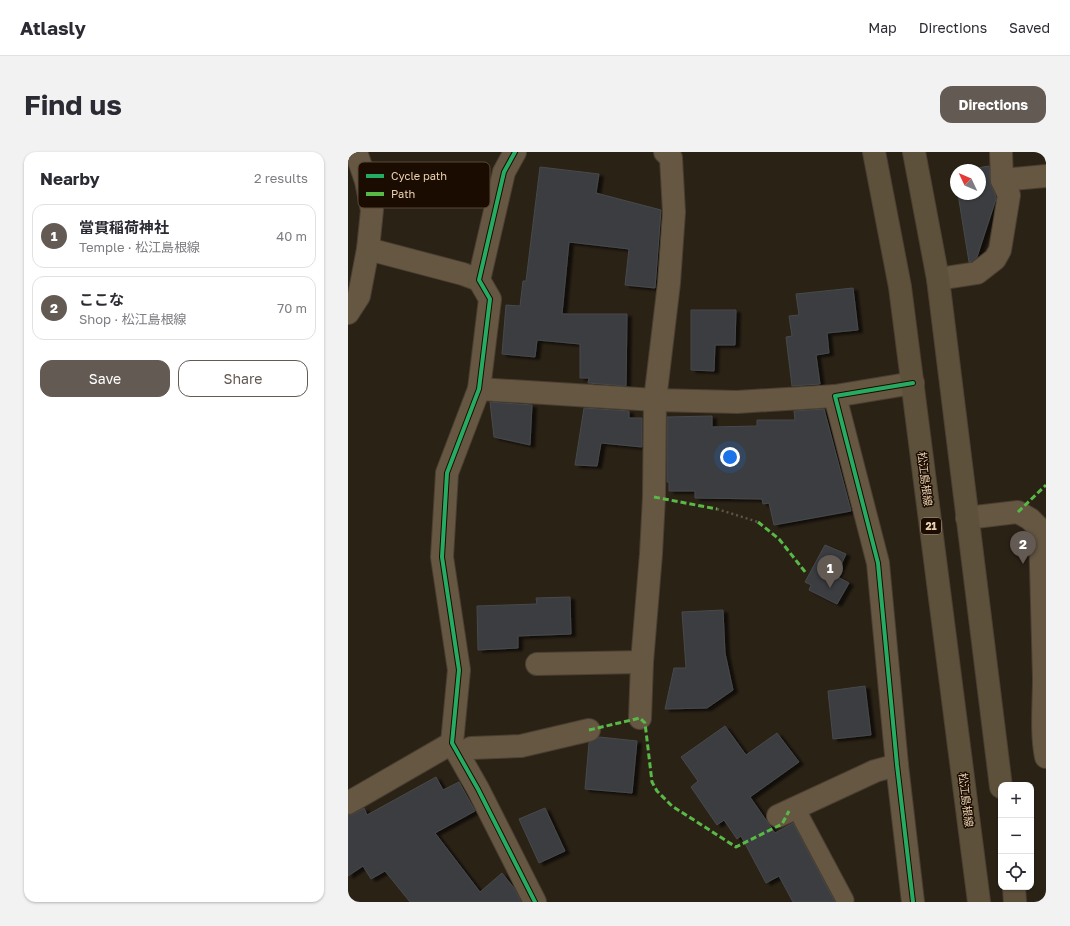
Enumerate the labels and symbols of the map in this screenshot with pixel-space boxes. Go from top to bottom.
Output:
legend [358,162,490,208]
north arrow [950,164,986,200]
text: Cycle path [391,169,447,182]
text: Path [391,187,415,200]
your location [720,447,740,467]
street label: 松江島根線 [916,451,935,507]
road number: 21 [921,518,941,534]
pin: 2 [1010,531,1036,564]
pin: 1 [817,555,843,588]
street label: 松江島根線 [957,772,976,828]

